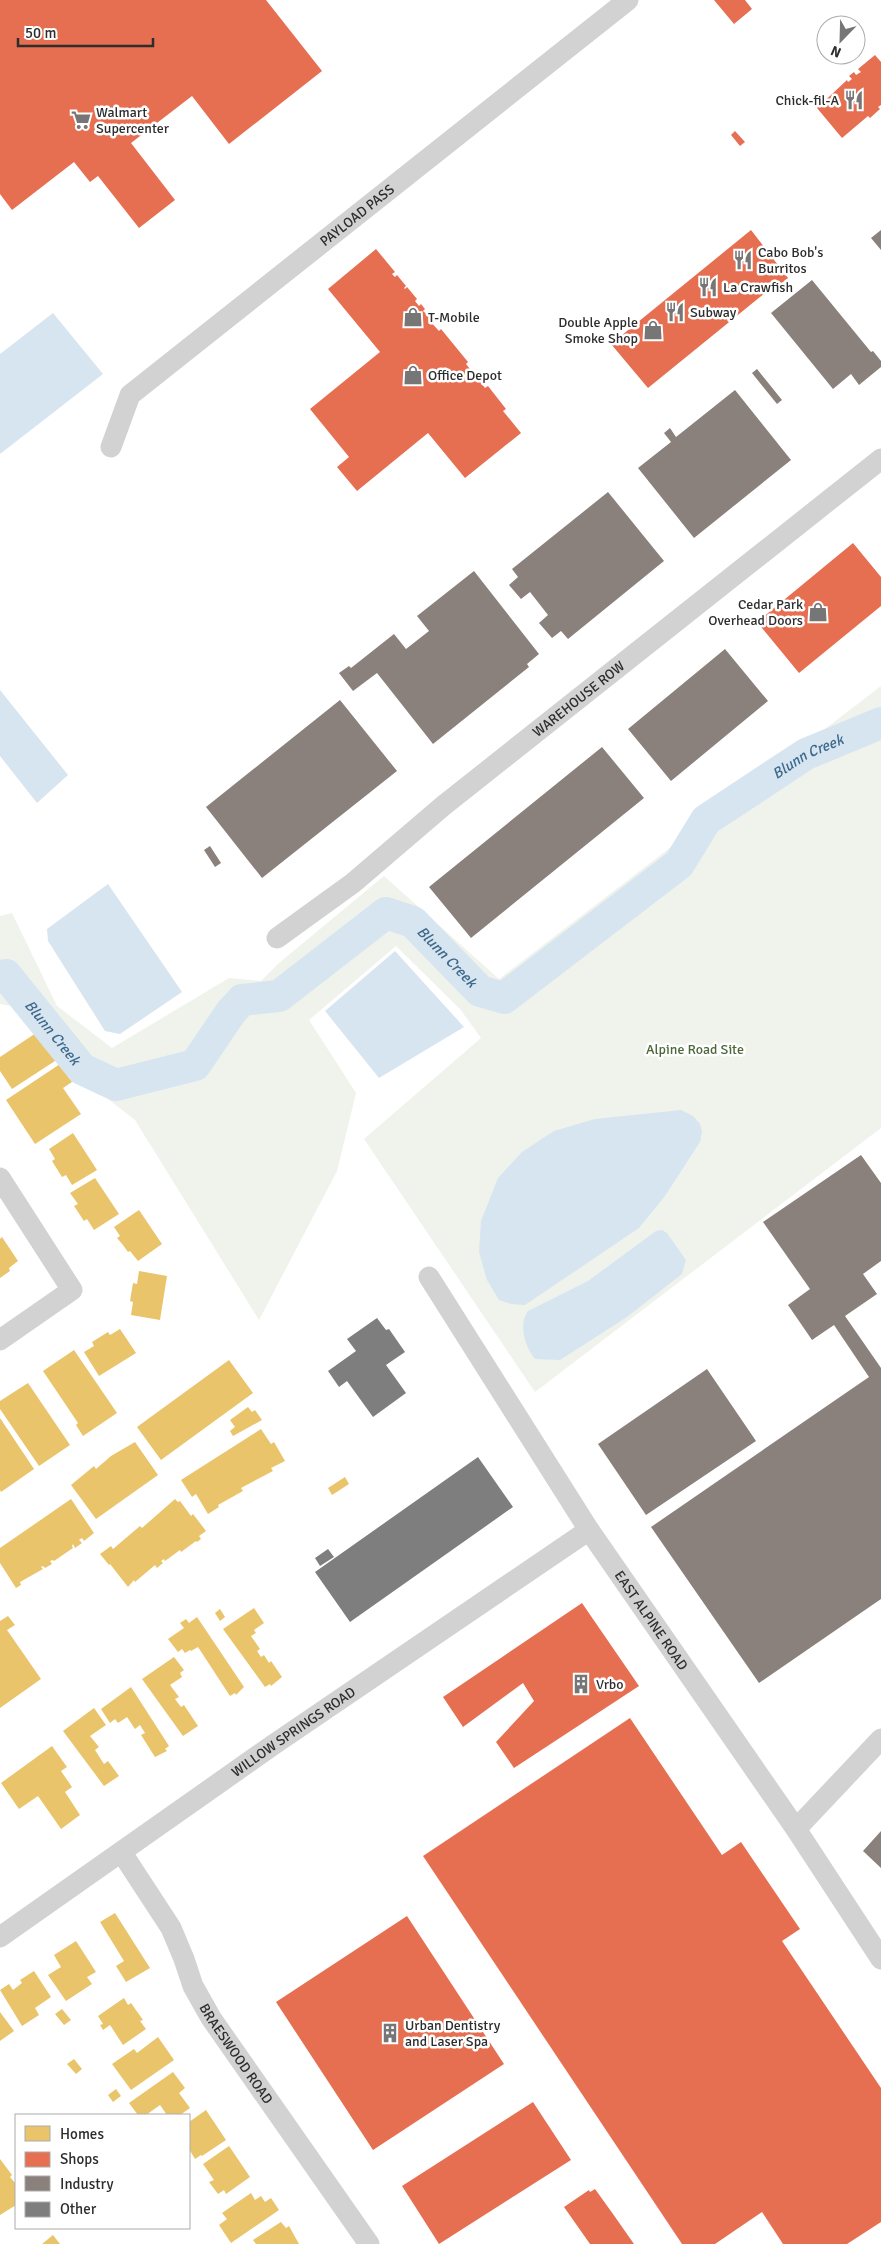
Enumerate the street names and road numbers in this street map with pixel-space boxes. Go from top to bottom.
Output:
street label: PAYLOAD PASS [316,180,398,250]
street label: WAREHOUSE ROW [529,657,628,740]
street label: EAST ALPINE ROAD [611,1567,692,1673]
street label: WILLOW SPRINGS ROAD [228,1683,359,1780]
street label: BRAESWOOD ROAD [196,2000,277,2107]

